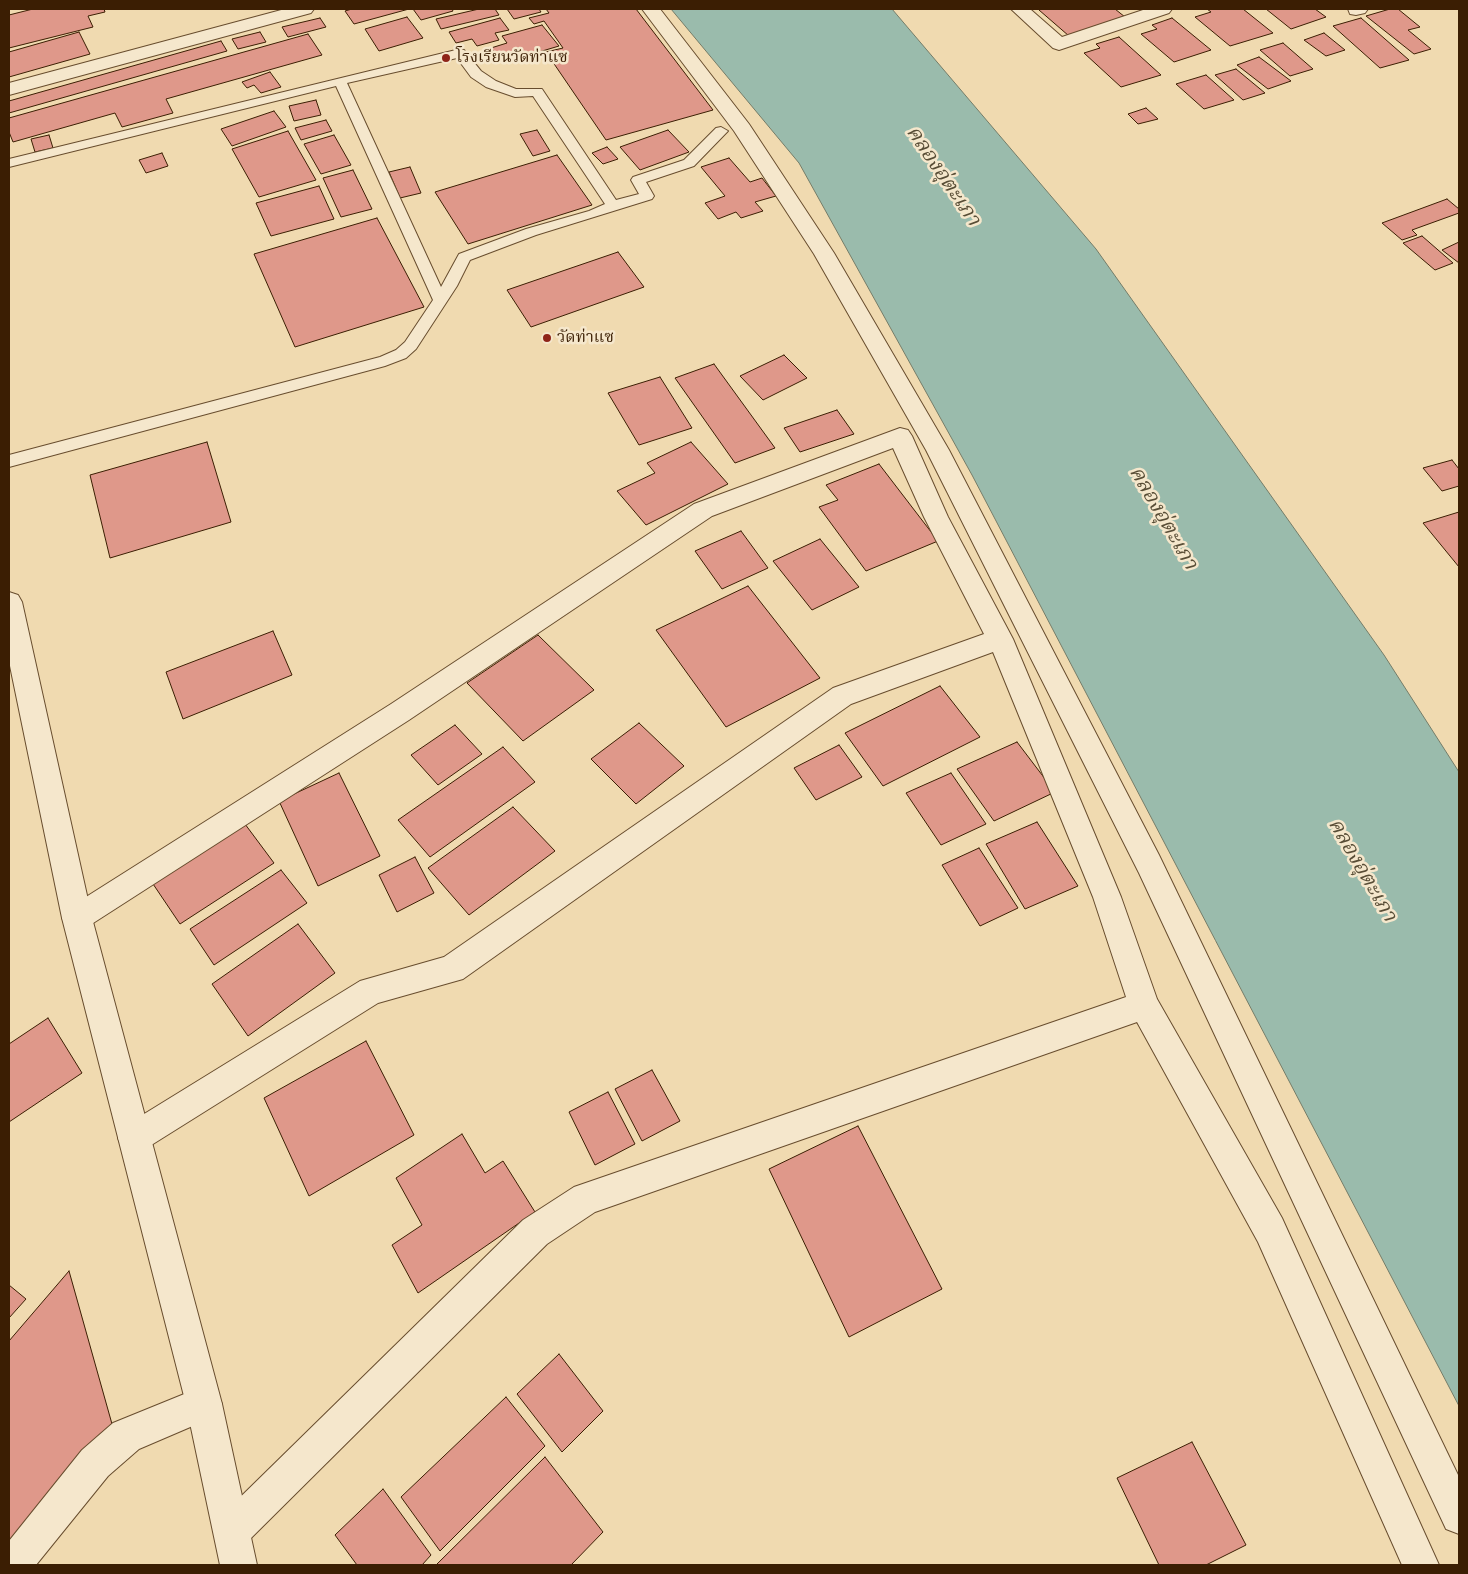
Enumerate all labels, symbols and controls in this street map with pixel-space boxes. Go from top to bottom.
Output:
place label: โรงเรียนวัดท่าแซ [456,48,568,68]
marker: โรงเรียนวัดท่าแซ [440,52,452,64]
water label: คลองอุ่ตะเภา [900,121,986,231]
place label: วัดท่าแซ [557,328,614,348]
marker: วัดท่าแซ [541,332,553,344]
water label: คลองอุ่ตะเภา [1123,462,1203,574]
water label: คลองอุ่ตะเภา [1322,814,1402,926]

